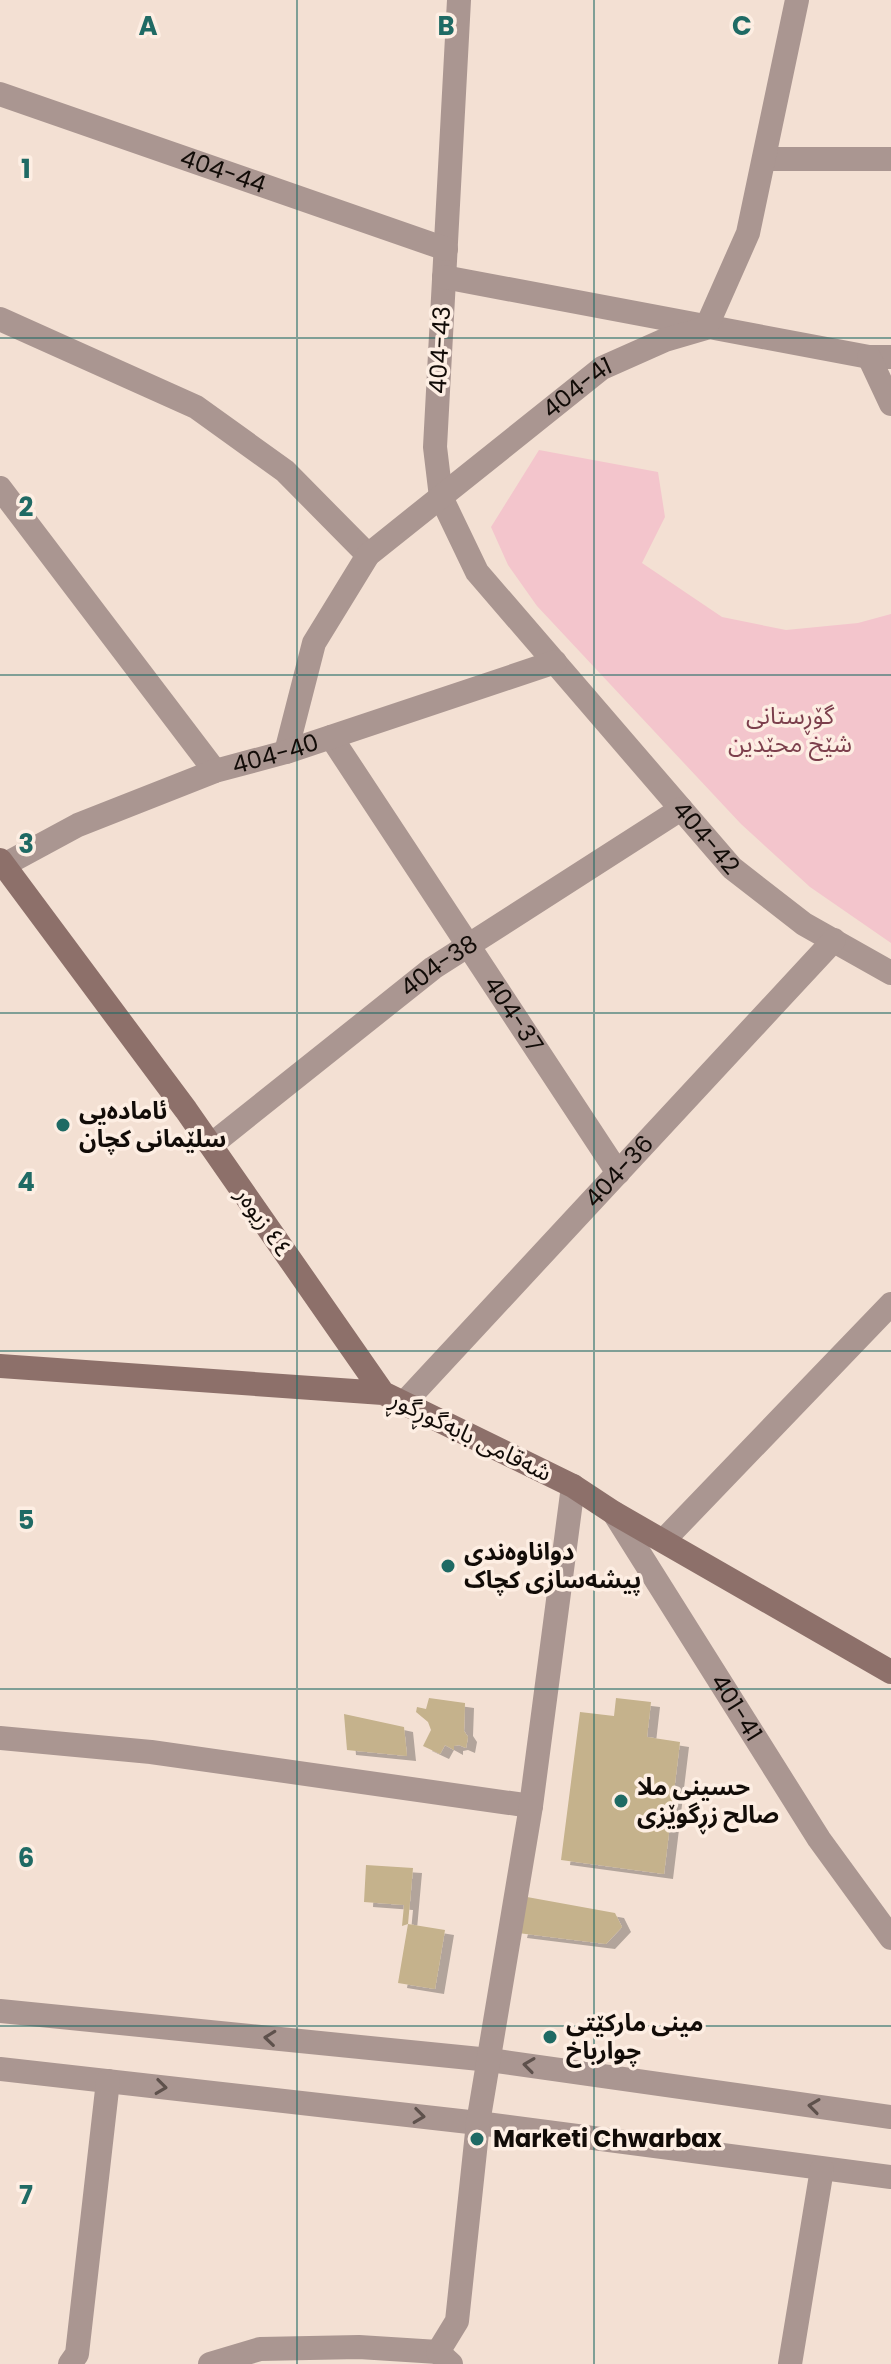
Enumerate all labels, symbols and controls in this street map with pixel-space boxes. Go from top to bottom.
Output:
text: A [138,8,158,44]
text: B [437,8,455,44]
text: C [732,8,752,44]
street label: 404-44 [176,141,270,201]
text: 1 [21,151,31,187]
street label: 404-43 [421,305,458,395]
street label: 404-41 [535,349,617,425]
text: 2 [19,489,34,525]
park label: گۆڕستانی شێخ محێدین [728,699,852,761]
street label: 404-40 [228,725,323,782]
street label: 404-42 [665,794,747,881]
text: 3 [18,826,34,862]
street label: 404-38 [393,927,484,1004]
street label: 404-37 [477,969,551,1059]
place label: ئامادەیی سلێمانی کچان [79,1094,226,1155]
marker: ئامادەیی سلێمانی کچان [54,1116,72,1134]
street label: 404-36 [577,1128,661,1215]
text: 4 [17,1164,35,1200]
street label: ٤٤ زیوەر [228,1179,301,1264]
street label: شەقامی بابەگوڕگوڕ [382,1382,557,1493]
text: 5 [18,1502,34,1538]
place label: دواناوەندی پیشەسازی کچاک [464,1535,641,1596]
marker: دواناوەندی پیشەسازی کچاک [439,1557,457,1575]
street label: 401-41 [703,1667,770,1748]
place label: حسینی ملا صالح زڕگوێزی [637,1770,779,1835]
marker: حسینی ملا صالح زڕگوێزی [612,1792,630,1810]
text: 6 [18,1840,34,1876]
place label: مینی مارکێتی چوارباخ [566,2006,703,2068]
marker: مینی مارکێتی چوارباخ [541,2028,559,2046]
one-way arrow [263,2030,276,2047]
one-way arrow [522,2057,536,2074]
one-way arrow [155,2078,168,2095]
one-way arrow [807,2098,821,2115]
one-way arrow [413,2108,426,2125]
place label: Marketi Chwarbax [493,2122,723,2155]
marker: Marketi Chwarbax [468,2130,486,2148]
text: 7 [19,2177,33,2213]

